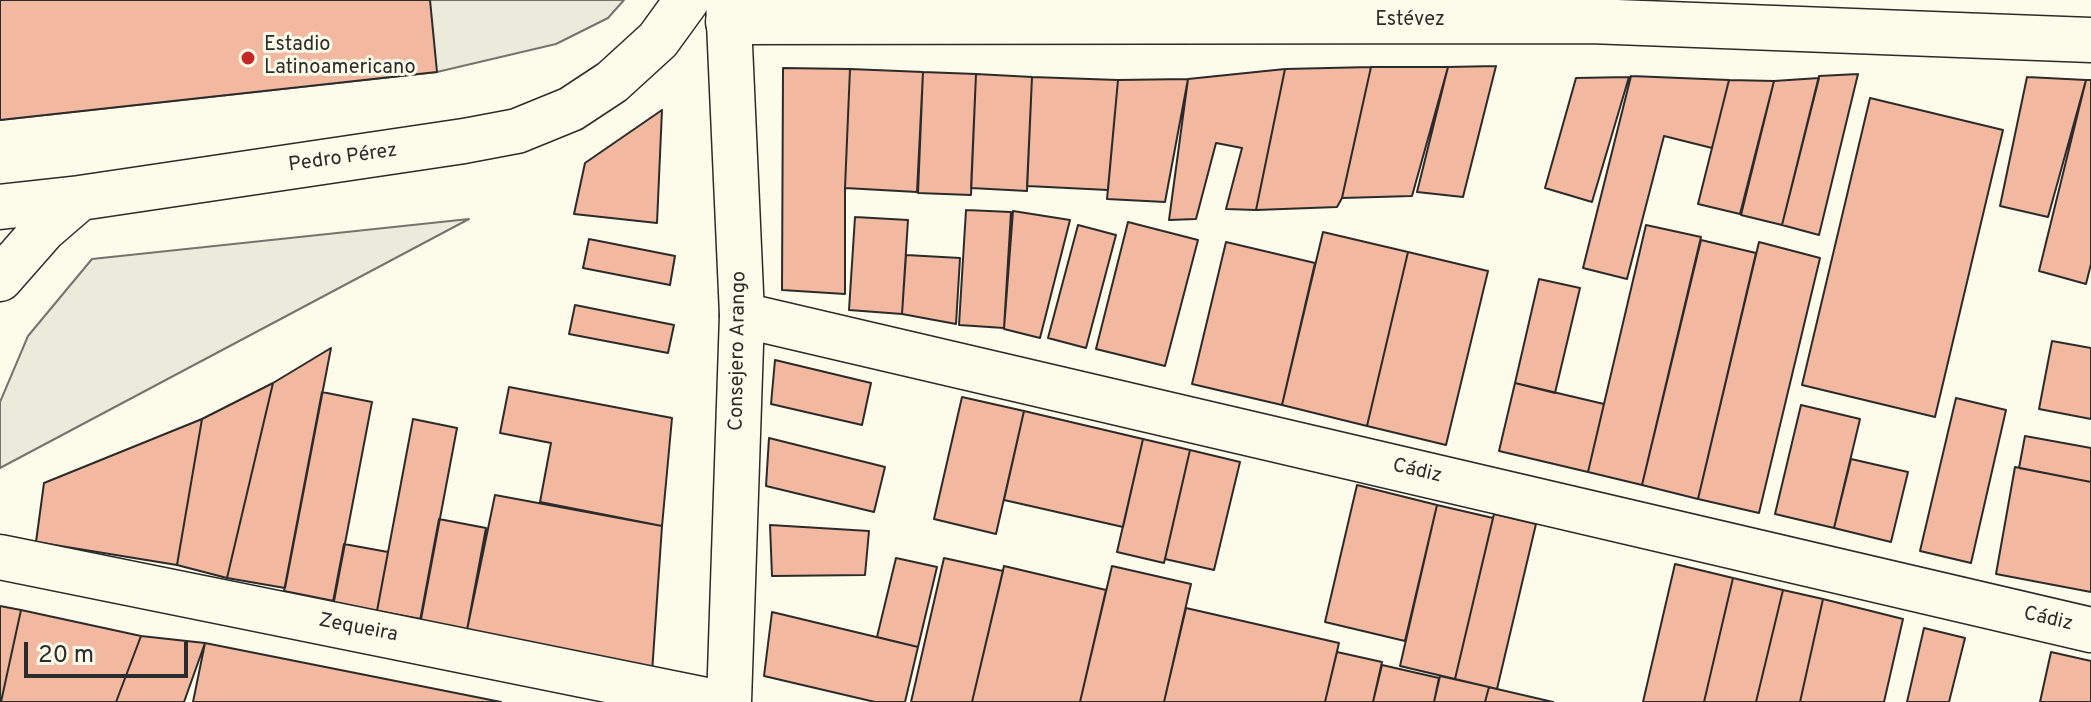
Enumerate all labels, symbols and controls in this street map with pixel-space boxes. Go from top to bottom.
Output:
street label: Estévez [1375,9,1445,33]
place label: Estadio Latinoamericano [264,34,416,81]
marker: Estadio Latinoamericano [239,49,257,67]
street label: Pedro Pérez [287,139,399,179]
street label: Consejero Arango [726,271,752,431]
street label: Cádiz [1390,455,1444,489]
street label: Cádiz [2021,603,2075,637]
street label: Zequeira [317,610,399,648]
scale bar [28,626,192,676]
text: 20 m [38,641,94,671]

